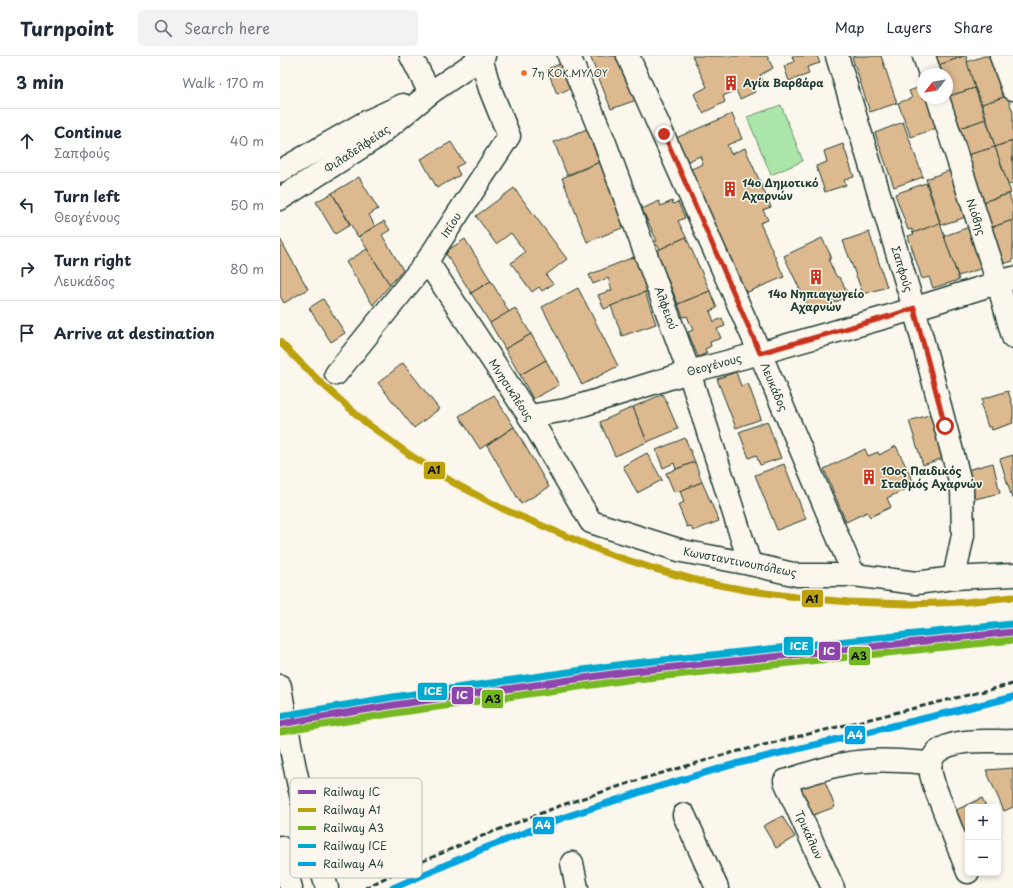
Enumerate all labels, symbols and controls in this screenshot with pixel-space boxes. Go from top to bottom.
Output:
search box [138,10,418,46]
text: Turnpoint [20,14,114,42]
text: Search here [184,16,270,39]
icon: search [152,17,174,39]
text: Map [835,17,865,38]
text: Layers [887,17,932,38]
text: Share [954,17,993,38]
place label: 7η ΚΟΚ.ΜΥΛΟΥ [532,65,608,80]
marker: 7η ΚΟΚ.ΜΥΛΟΥ [519,68,529,78]
north arrow [917,68,953,104]
text: 3 min [16,69,64,95]
text: Walk · 170 m [182,73,264,92]
building icon: Αγία Βαρβάρα [722,74,740,92]
place label: Αγία Βαρβάρα [742,74,824,91]
text: Continue [54,120,122,143]
street label: Φιλαδελφείας [321,120,393,177]
route end [655,125,673,143]
icon: ahead [16,130,38,152]
text: 40 m [230,131,264,150]
text: Σαπφούς [54,143,110,162]
place label: 14ο Δημοτικό Αχαρνών [742,174,819,204]
building icon: 14ο Δημοτικό Αχαρνών [721,180,739,198]
text: Turn left [54,184,120,207]
icon: left [16,194,38,216]
text: 50 m [230,195,264,214]
street label: Νιόβης [963,196,990,238]
text: Θεογένους [54,207,120,226]
street label: Ιπίου [436,209,465,241]
street label: Σαπφούς [887,244,918,294]
text: Turn right [54,248,131,271]
icon: right [16,258,38,280]
text: 80 m [230,259,264,278]
building icon: 14ο Νηπιαγωγείο Αχαρνών [807,268,825,286]
text: Λευκάδος [54,271,115,290]
street label: Αλφειού [651,284,682,332]
place label: 14ο Νηπιαγωγείο Αχαρνών [768,285,865,315]
text: Arrive at destination [54,321,215,344]
icon: arrive [16,322,38,344]
street label: Θεογένους [685,349,743,380]
street label: Μνησικλέους [485,355,538,424]
street label: Λευκάδος [757,360,792,414]
route start [936,417,954,435]
line badge: A1 [423,461,446,480]
text: A1 [428,461,441,478]
place label: 10ος Παιδικός Σταθμός Αχαρνών [881,462,982,492]
building icon: 10ος Παιδικός Σταθμός Αχαρνών [860,468,878,486]
street label: Κωνσταντινουπόλεως [682,542,799,581]
line badge: A1 [801,589,824,608]
text: A1 [806,590,819,607]
line badge: ICE [783,636,814,656]
text: ICE [790,637,808,654]
line badge: IC [818,641,841,661]
text: IC [823,642,835,659]
line badge: A3 [848,646,871,666]
text: A3 [851,647,867,664]
line badge: ICE [417,682,448,701]
text: ICE [424,682,442,699]
line badge: IC [451,686,474,705]
text: IC [456,686,468,703]
line badge: A3 [481,689,504,709]
text: A3 [485,690,501,707]
line badge: A4 [844,725,866,745]
text: A4 [847,726,864,743]
legend [290,778,422,878]
text: Railway IC [323,783,380,800]
text: Railway A1 [323,801,381,818]
map controls [965,804,1001,876]
button: + [965,804,1001,840]
street label: Τρικάλων [791,807,828,862]
line badge: A4 [532,816,555,835]
text: A4 [535,816,552,833]
text: Railway A3 [323,819,384,836]
text: Railway ICE [323,837,387,854]
button: − [965,840,1001,876]
text: Railway A4 [323,855,384,872]

